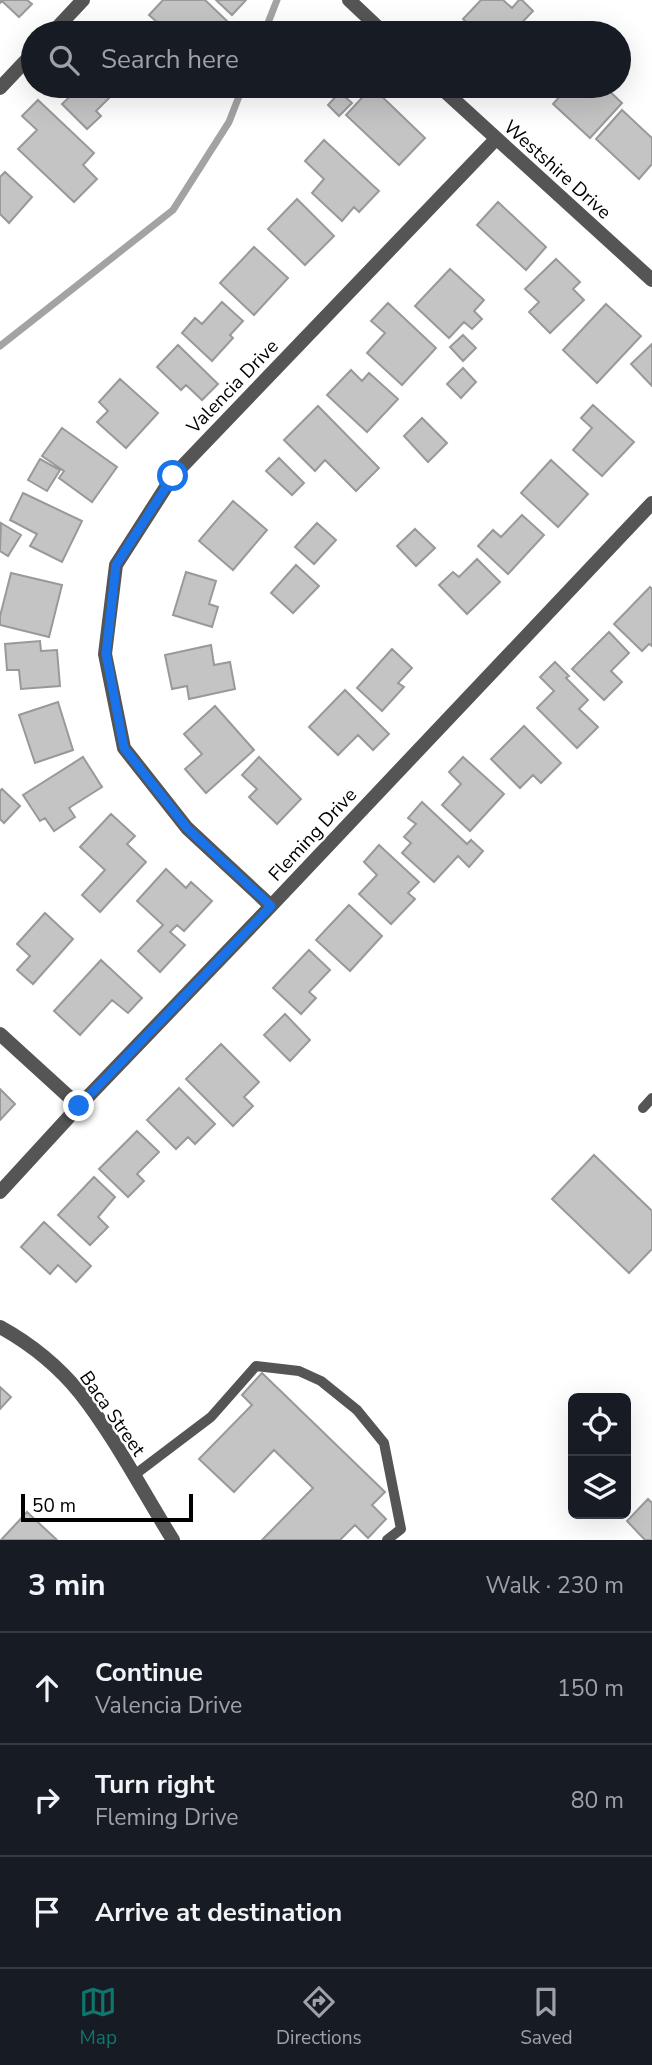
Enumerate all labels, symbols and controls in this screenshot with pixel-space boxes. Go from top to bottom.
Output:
search box [21,21,631,98]
icon: search [45,41,83,79]
text: Search here [101,42,239,77]
street label: Westshire Drive [498,114,617,225]
street label: Valencia Drive [180,334,284,440]
route start [157,460,188,491]
street label: Fleming Drive [263,782,363,887]
route end [63,1090,94,1121]
street label: Baca Street [73,1366,151,1462]
map controls [568,1393,631,1519]
button: locate [568,1393,631,1456]
button: layers [568,1456,631,1519]
scale bar [21,1491,192,1523]
text: 50 m [32,1493,76,1519]
text: 3 min [28,1565,106,1606]
text: Walk · 230 m [485,1570,624,1601]
text: Continue [95,1655,203,1690]
icon: ahead [28,1669,66,1707]
text: 150 m [557,1673,624,1704]
text: Valencia Drive [95,1690,242,1721]
text: Turn right [95,1767,214,1802]
icon: right [28,1781,66,1819]
text: 80 m [571,1785,624,1816]
text: Fleming Drive [95,1802,239,1833]
icon: arrive [28,1893,66,1931]
text: Arrive at destination [95,1895,342,1930]
tab: Map [79,1983,117,2051]
tab: Directions [276,1983,362,2051]
tab: Saved [520,1983,573,2051]

